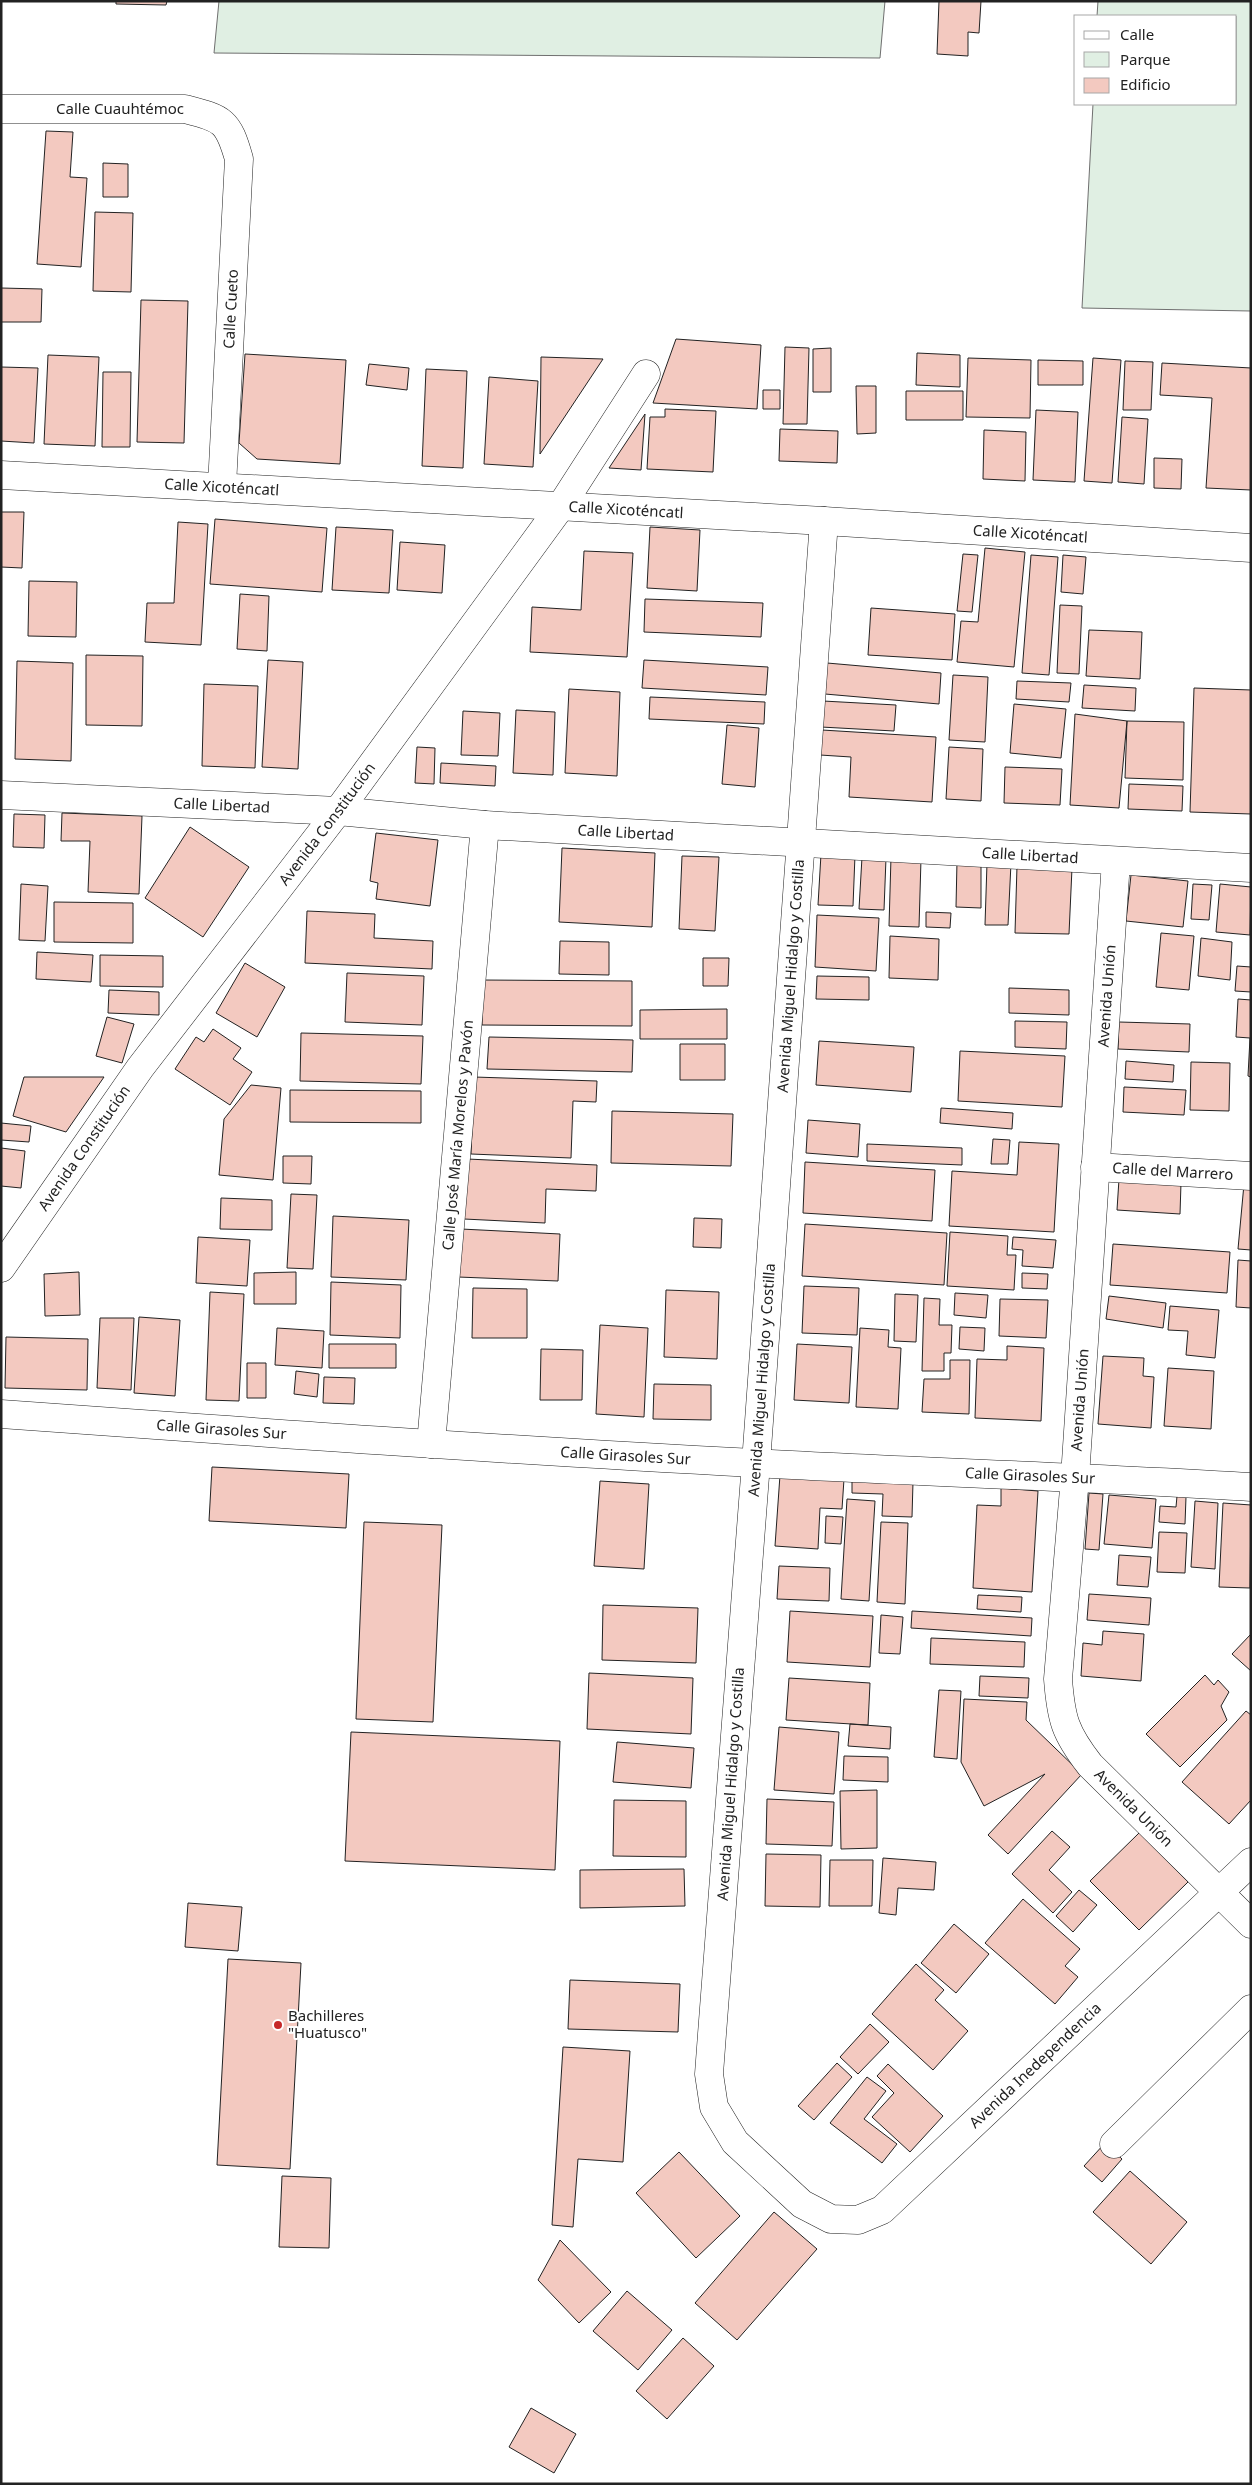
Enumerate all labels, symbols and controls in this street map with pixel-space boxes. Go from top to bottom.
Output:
legend [1074,15,1237,105]
text: Calle [1120,24,1154,44]
text: Parque [1120,49,1170,69]
text: Edificio [1120,74,1171,94]
street label: Calle Cuauhtémoc [56,98,184,118]
street label: Calle Cueto [218,269,242,349]
street label: Calle Xicoténcatl [164,473,280,500]
street label: Calle Xicoténcatl [568,496,684,522]
street label: Calle Xicoténcatl [972,519,1088,547]
street label: Avenida Constitución [273,758,379,889]
street label: Calle Libertad [173,792,271,817]
street label: Calle Libertad [577,819,675,845]
street label: Calle Libertad [981,842,1079,867]
street label: Avenida Miguel Hidalgo y Costilla [772,859,808,1093]
street label: Avenida Unión [1092,944,1120,1048]
street label: Calle José María Morelos y Pavón [437,1019,477,1251]
street label: Avenida Constitución [33,1081,134,1214]
street label: Calle del Marrero [1112,1157,1234,1184]
street label: Avenida Miguel Hidalgo y Costilla [743,1263,779,1497]
street label: Avenida Unión [1065,1348,1093,1452]
street label: Calle Girasoles Sur [156,1414,287,1443]
street label: Calle Girasoles Sur [560,1441,691,1469]
street label: Calle Girasoles Sur [964,1462,1096,1488]
street label: Avenida Miguel Hidalgo y Costilla [712,1667,748,1901]
street label: Avenida Unión [1091,1764,1178,1851]
street label: Avenida Inedependencia [964,1998,1105,2132]
place label: Bachilleres "Huatusco" [288,2005,367,2042]
marker: Bachilleres "Huatusco" [272,2019,284,2031]

